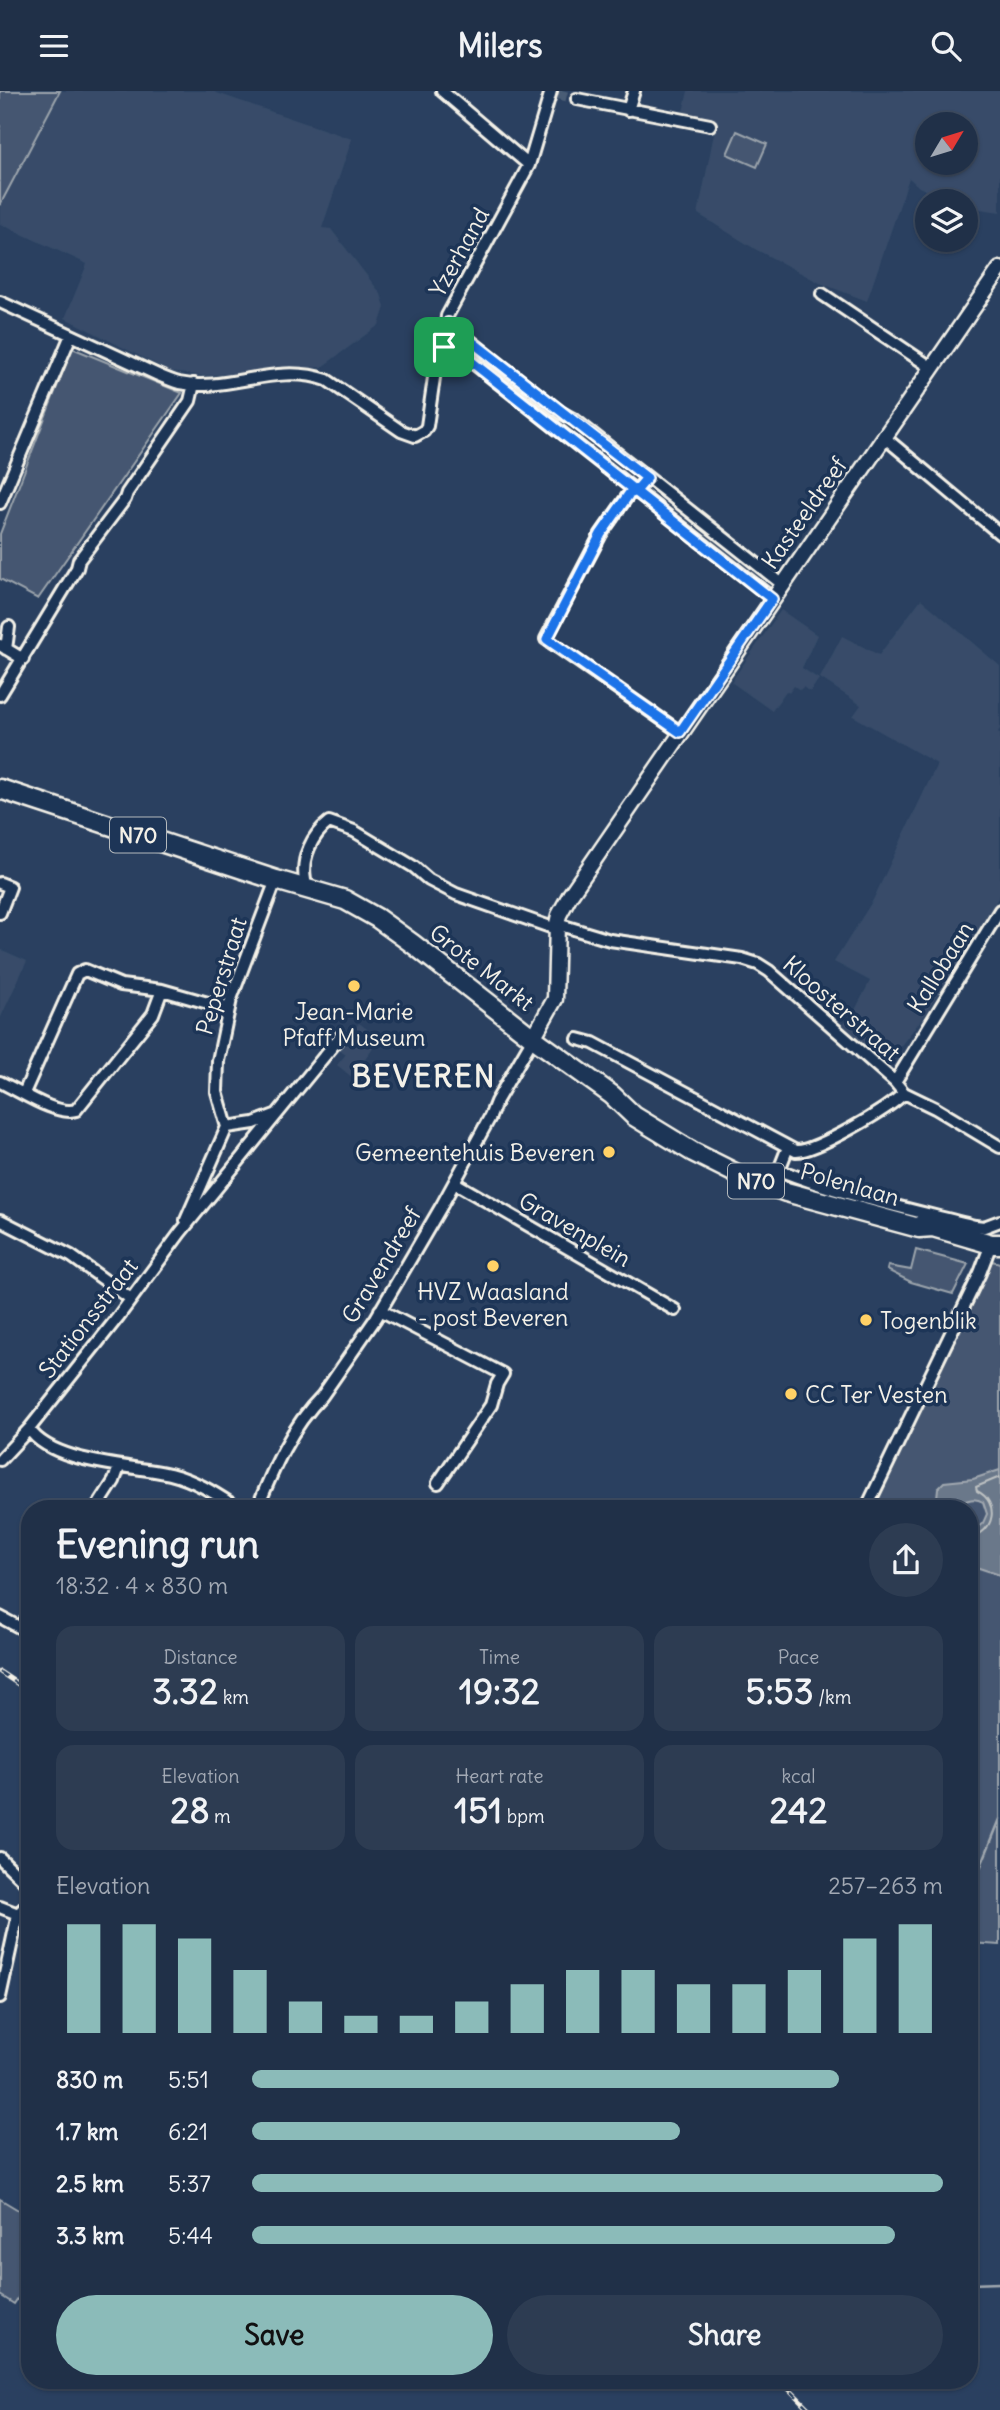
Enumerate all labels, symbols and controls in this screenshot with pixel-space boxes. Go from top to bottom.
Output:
text: Milers [457,25,543,66]
icon: menu [35,27,73,65]
icon: search [927,27,965,65]
north arrow [915,112,978,175]
map controls [915,112,978,252]
button: layers [915,189,978,252]
street label: Yzerhand [423,202,495,302]
pin [414,317,474,377]
icon: arrive [425,328,463,366]
street label: Kasteeldreef [755,451,853,574]
road number: N70 [110,817,166,853]
street label: Peperstraat [189,913,253,1038]
street label: Kallobaan [901,916,979,1018]
street label: Grote Markt [424,917,540,1017]
street label: Kloosterstraat [777,949,907,1067]
marker: Jean-Marie Pfaff Museum [346,978,362,994]
place label: Jean-Marie Pfaff Museum [282,997,426,1052]
district label: BEVEREN [351,1057,497,1095]
place label: Gemeentehuis Beveren [355,1138,595,1167]
marker: Gemeentehuis Beveren [601,1144,617,1160]
street label: Polenlaan [797,1156,903,1212]
road number: N70 [728,1163,784,1199]
street label: Gravenplein [514,1185,636,1273]
street label: Gravendreef [335,1201,427,1328]
street label: Stationsstraat [32,1252,144,1384]
marker: HVZ Waasland - post Beveren [485,1258,501,1274]
place label: HVZ Waasland - post Beveren [417,1277,569,1332]
place label: Togenblik [880,1306,977,1335]
marker: Togenblik [858,1312,874,1328]
place label: CC Ter Vesten [805,1380,948,1409]
marker: CC Ter Vesten [783,1386,799,1402]
text: Evening run [56,1521,259,1568]
button: share [869,1523,943,1597]
text: 18:32 · 4 × 830 m [56,1571,228,1600]
text: Distance [163,1645,238,1669]
text: Time [479,1645,520,1669]
text: Pace [778,1645,819,1669]
text: 3.32 [152,1669,218,1713]
text: 19:32 [459,1669,540,1713]
text: 5:53 [746,1669,814,1713]
text: km [218,1685,249,1709]
text: /km [814,1685,851,1709]
text: Elevation [162,1764,239,1788]
text: Heart rate [455,1764,544,1788]
text: kcal [781,1764,816,1788]
text: 28 [170,1788,210,1832]
text: 151 [454,1788,502,1832]
text: 242 [769,1788,828,1832]
text: m [210,1804,231,1828]
text: bpm [502,1804,545,1828]
text: Elevation [56,1871,150,1900]
text: 257–263 m [828,1871,943,1900]
text: 830 m [56,2065,123,2094]
text: 5:51 [168,2065,209,2094]
text: 1.7 km [56,2117,119,2146]
text: 6:21 [168,2117,208,2146]
text: 2.5 km [56,2169,124,2198]
text: 5:37 [168,2169,211,2198]
text: 3.3 km [56,2221,124,2250]
text: 5:44 [168,2221,213,2250]
button: Save [56,2295,493,2375]
button: Share [507,2295,943,2375]

